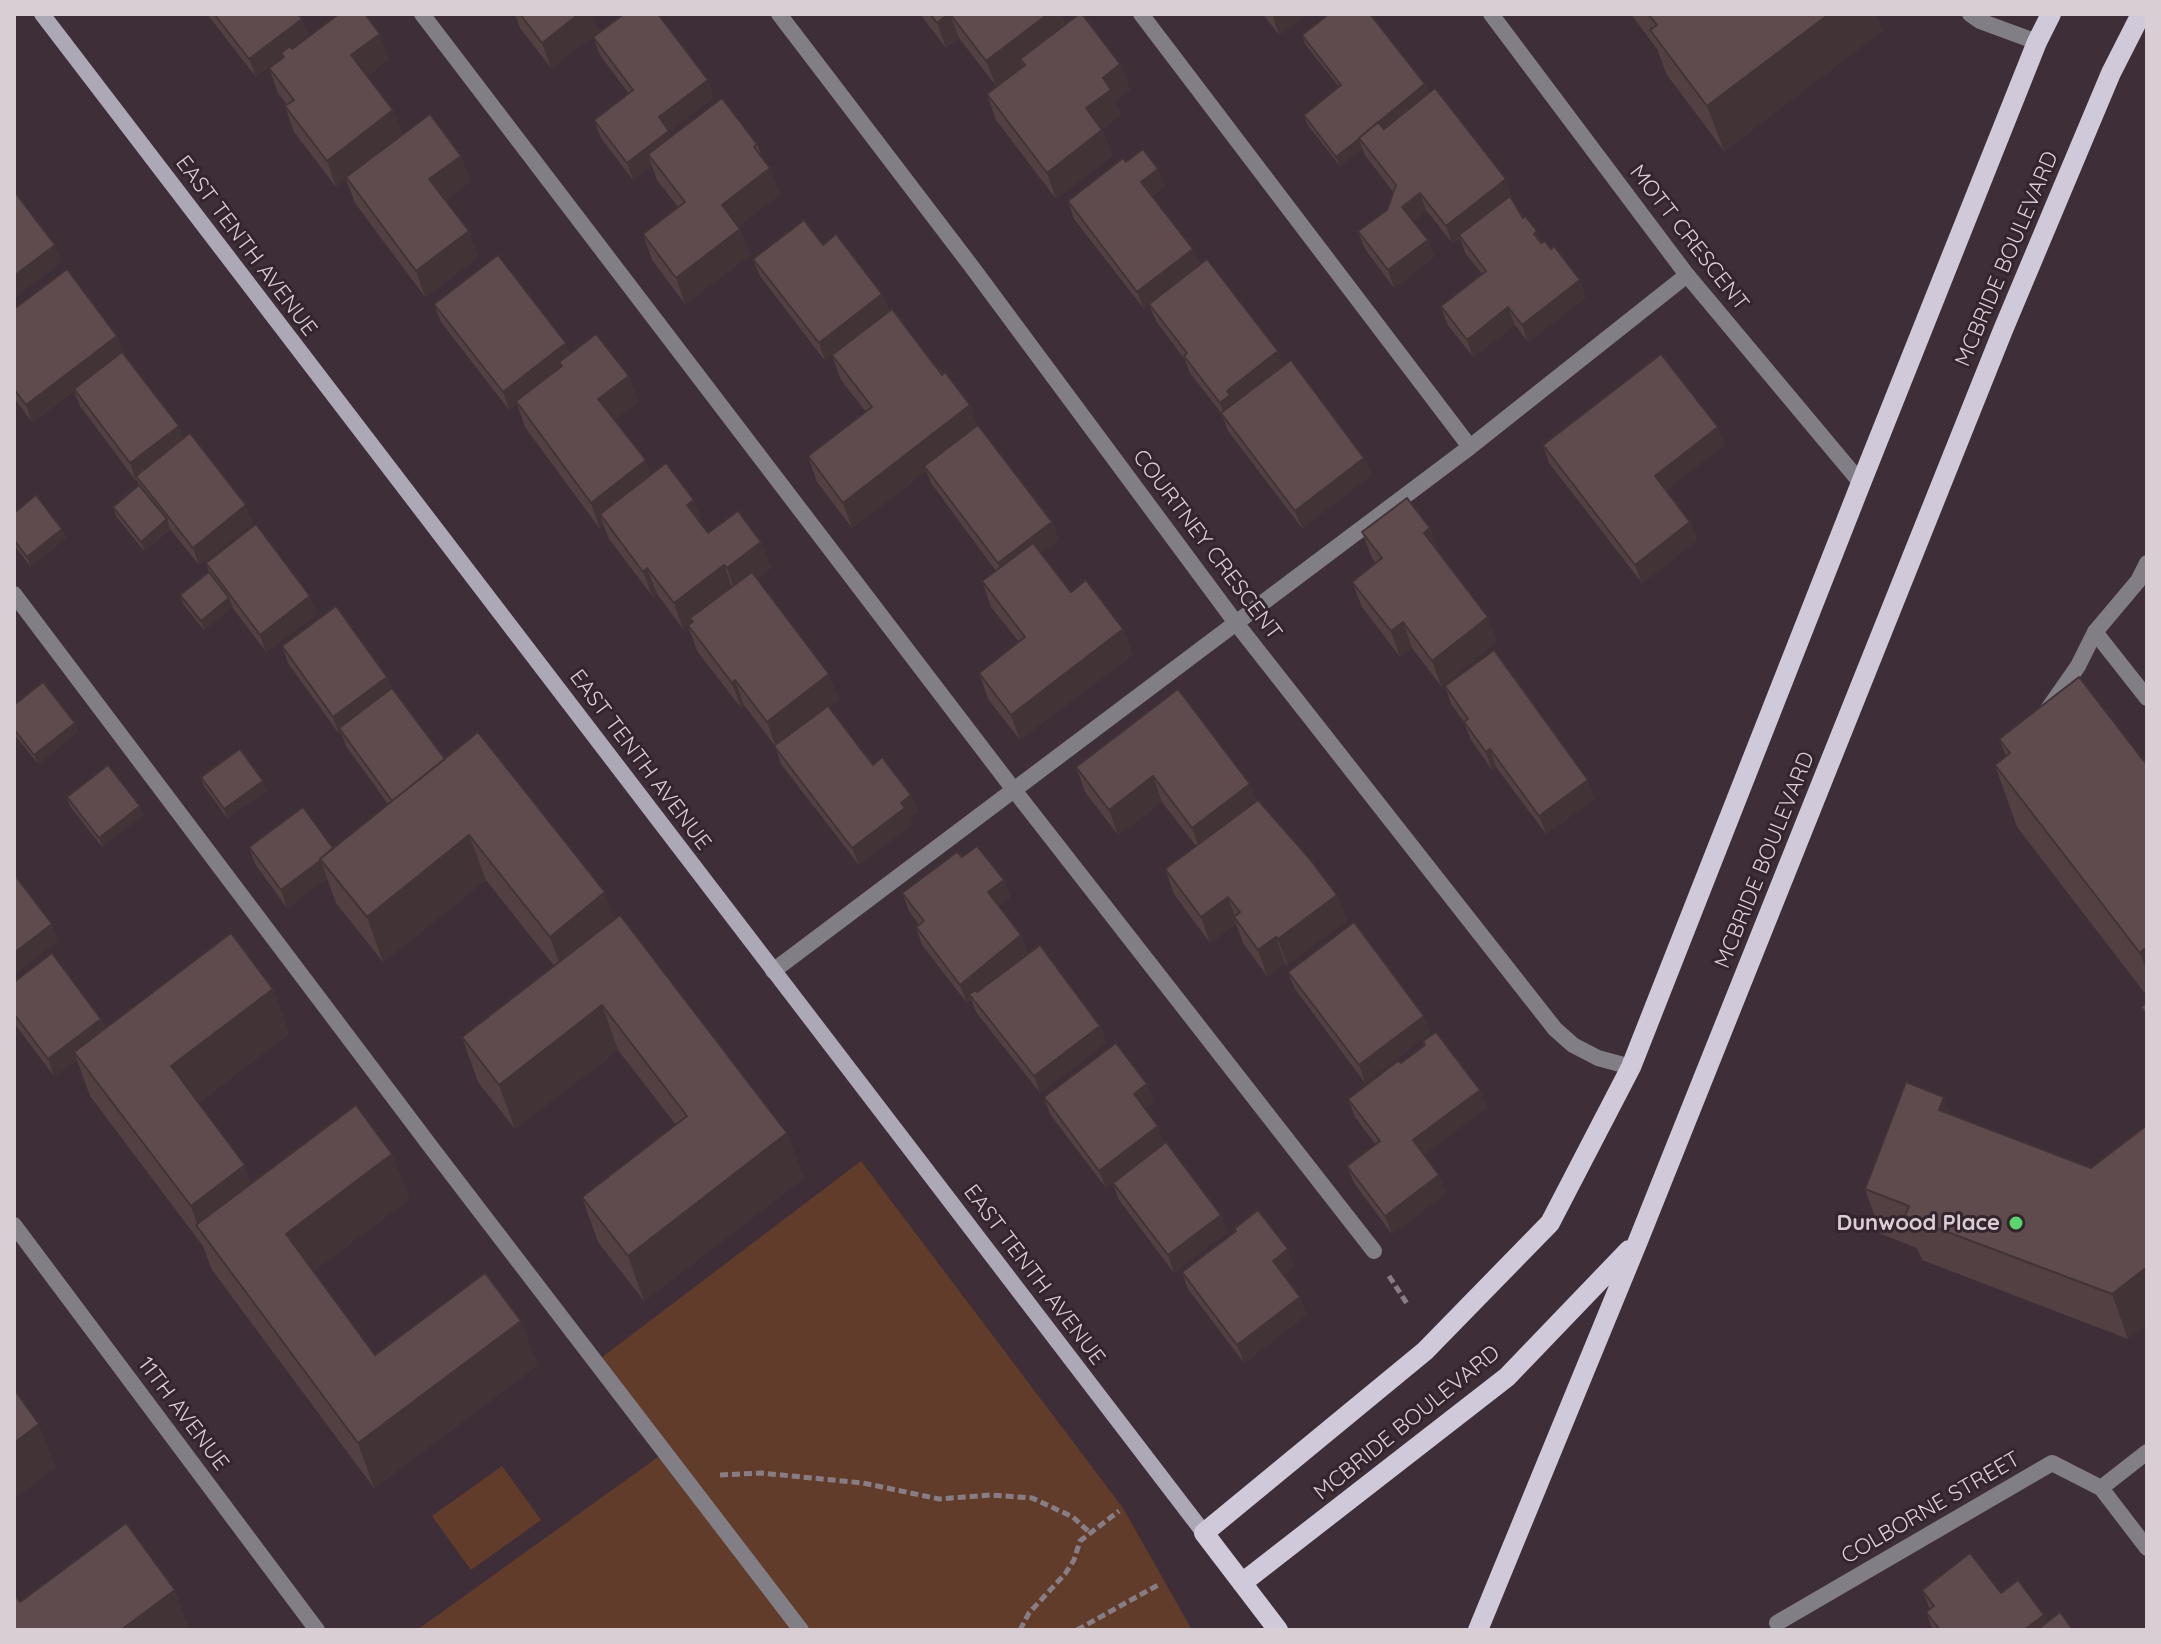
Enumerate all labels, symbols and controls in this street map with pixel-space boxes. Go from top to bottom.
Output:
street label: MCBRIDE BOULEVARD [1950,147,2064,371]
street label: EAST TENTH AVENUE [170,151,322,341]
street label: MOTT CRESCENT [1624,160,1754,316]
street label: COURTNEY CRESCENT [1127,445,1287,645]
street label: EAST TENTH AVENUE [564,665,716,855]
street label: MCBRIDE BOULEVARD [1709,748,1821,972]
street label: EAST TENTH AVENUE [958,1180,1110,1370]
place label: Dunwood Place [1836,1210,2000,1236]
marker: Dunwood Place [2007,1214,2025,1232]
street label: MCBRIDE BOULEVARD [1309,1340,1505,1506]
street label: 11TH AVENUE [132,1352,234,1476]
street label: COLBORNE STREET [1837,1446,2025,1570]

